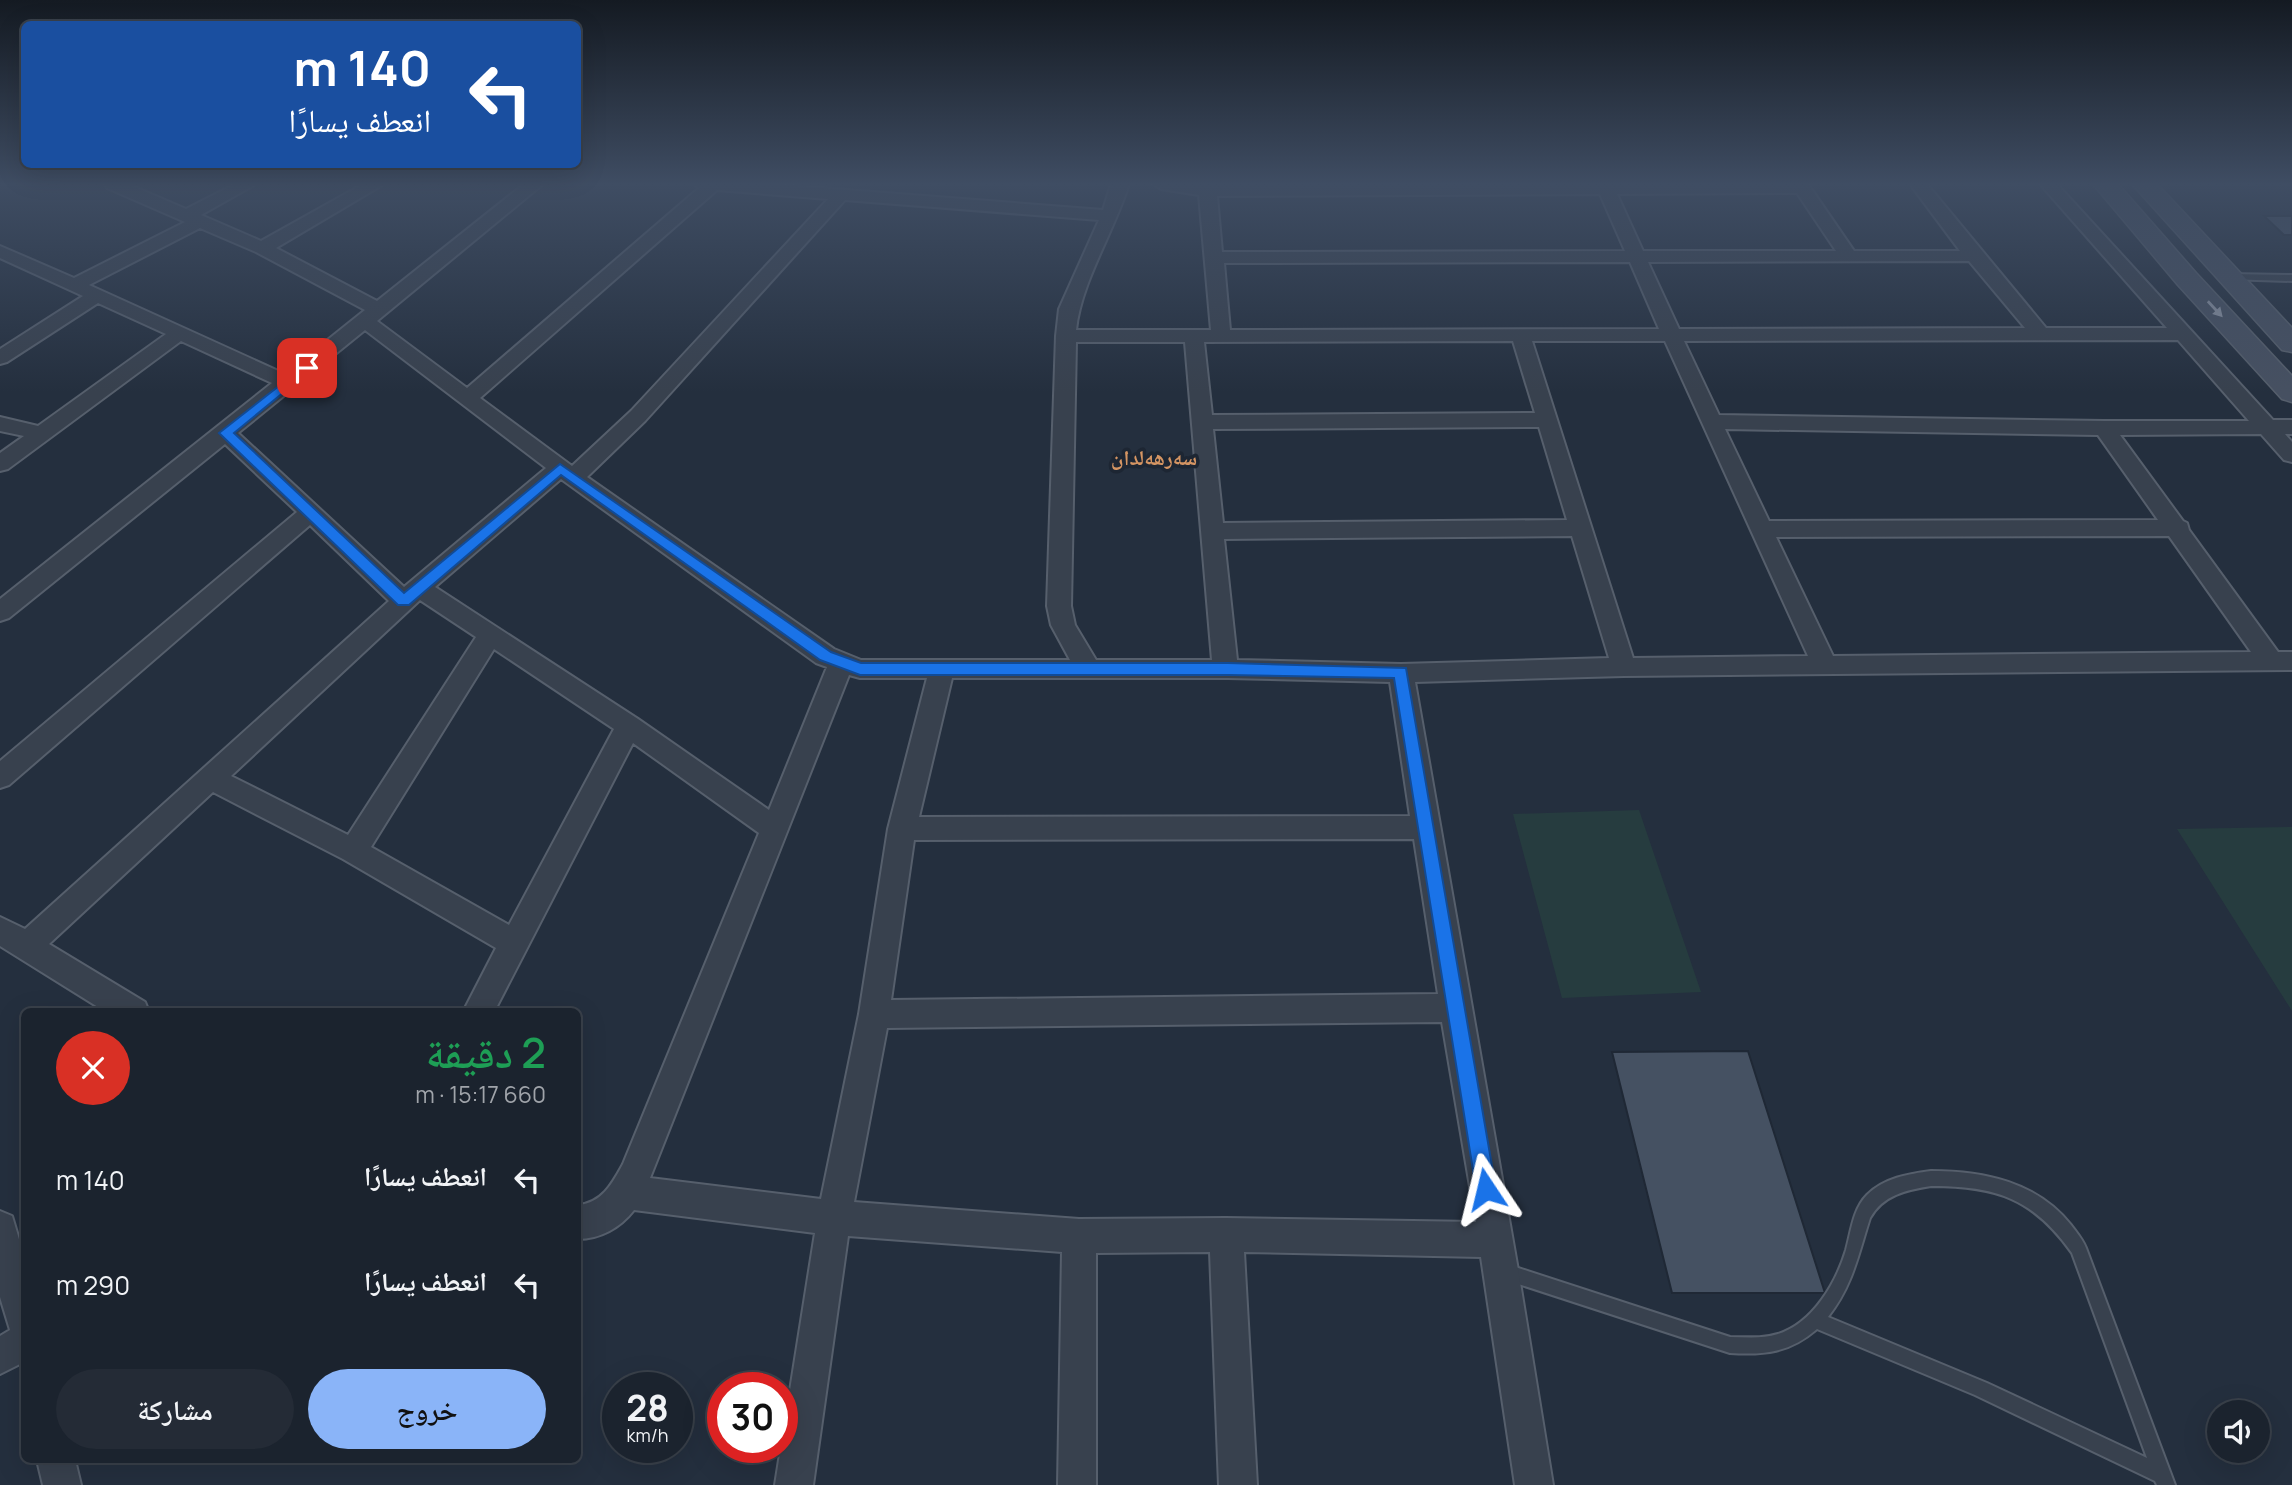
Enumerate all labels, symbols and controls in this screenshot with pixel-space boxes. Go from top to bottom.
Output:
text: 140 m [294,34,431,101]
icon: left [455,49,546,140]
text: انعطف يسارًا [288,98,431,142]
one-way arrow [2206,300,2222,317]
pin [277,338,337,398]
icon: arrive [288,349,326,387]
district label: سەرهەلدان [1111,443,1197,471]
text: 2 دقيقة [426,1023,546,1081]
button: close [56,1031,130,1105]
text: 660 m · 15:17 [415,1078,546,1110]
position arrow [1449,1152,1523,1226]
text: انعطف يسارًا [364,1158,487,1194]
icon: left [508,1161,546,1199]
text: 140 m [56,1162,125,1198]
text: انعطف يسارًا [364,1263,487,1299]
icon: left [508,1266,546,1304]
text: 290 m [56,1267,130,1303]
button: مشاركة [56,1369,294,1449]
button: خروج [308,1369,546,1449]
speed limit sign: 30 [707,1372,798,1463]
text: 28 [626,1384,669,1432]
map controls [2207,1400,2270,1463]
button: sound [2207,1400,2270,1463]
text: km/h [627,1423,668,1447]

